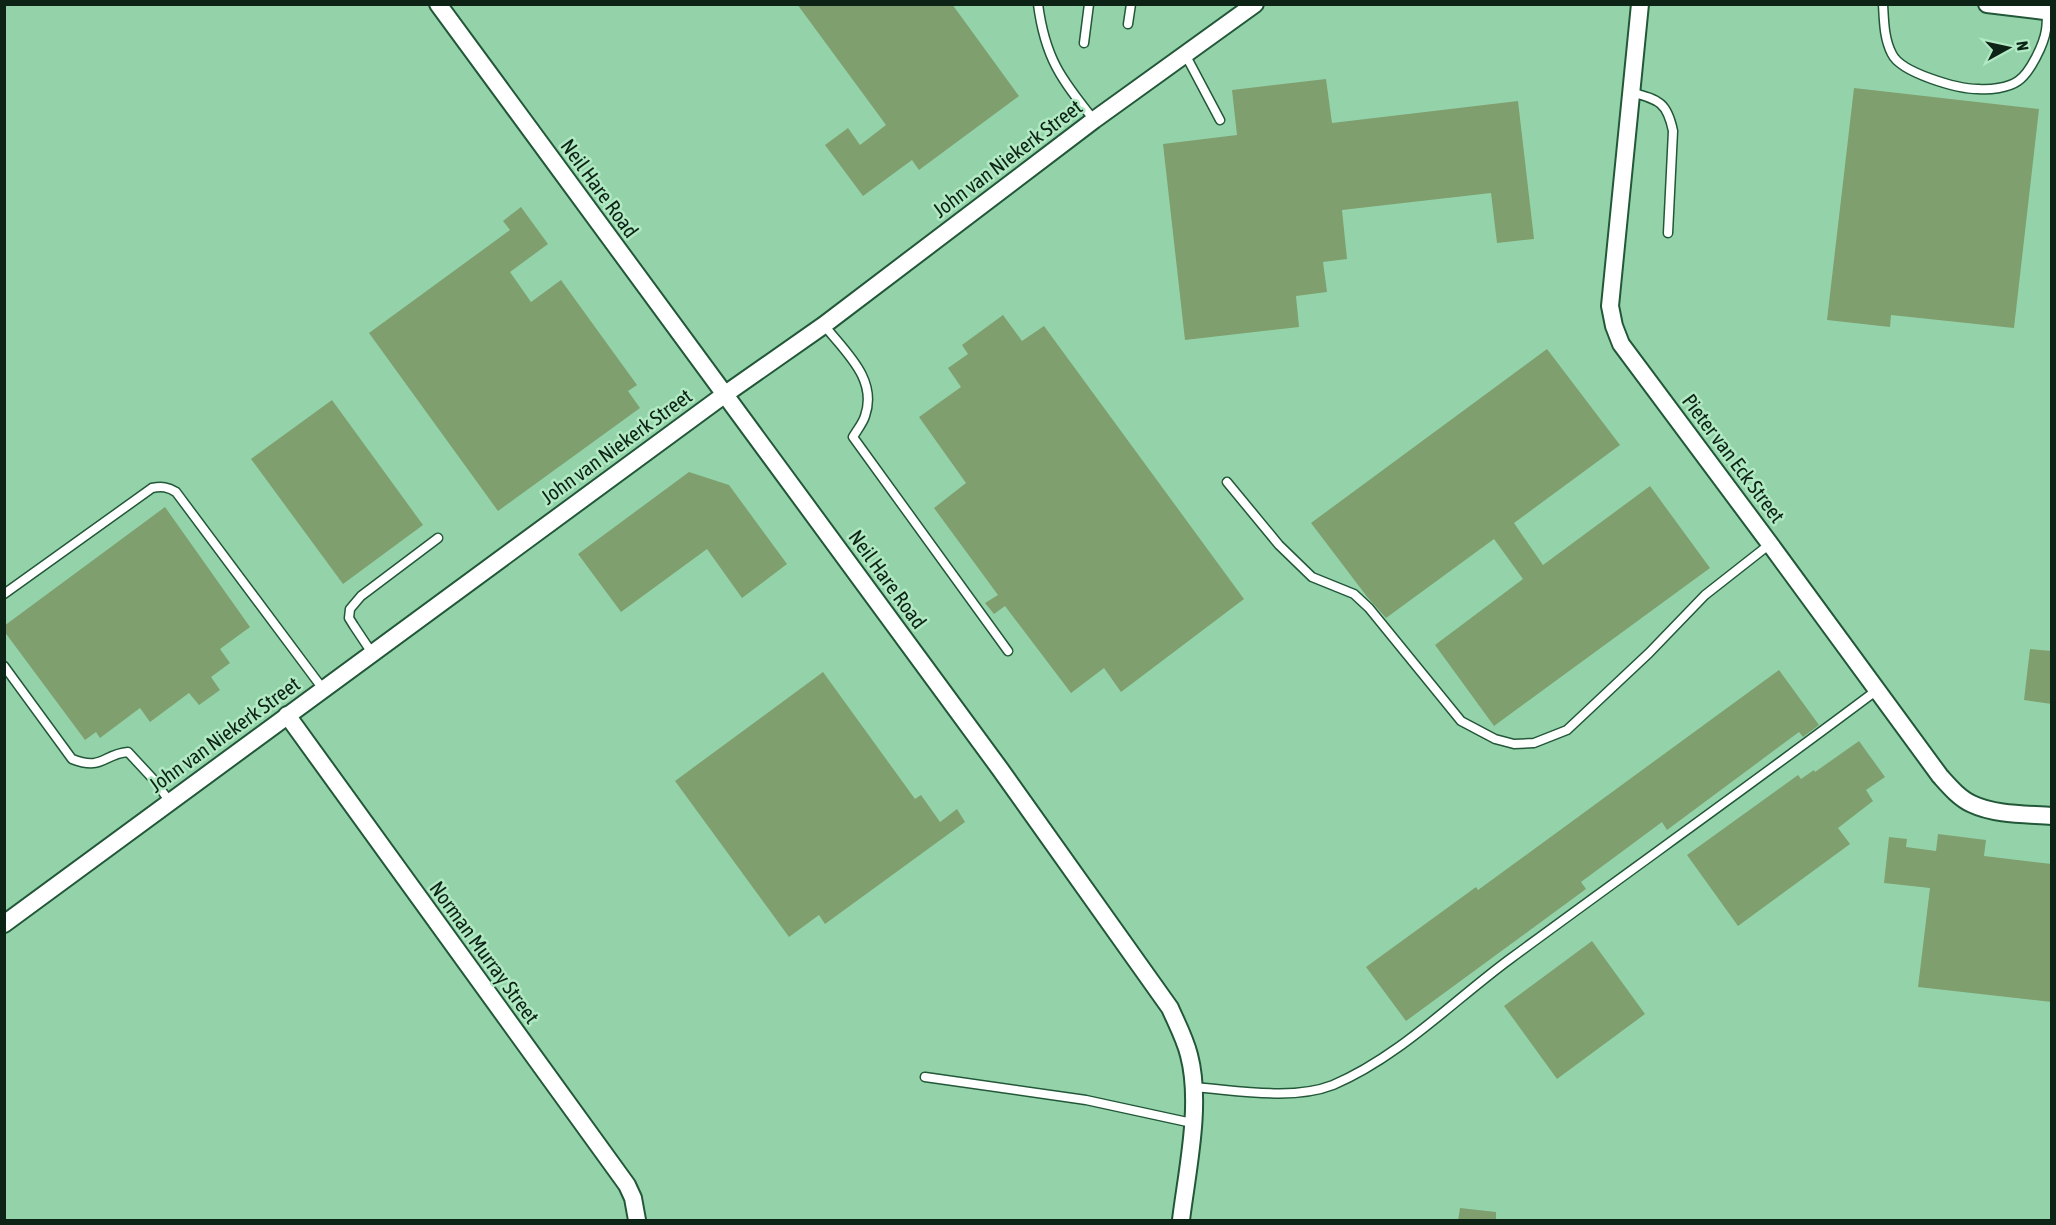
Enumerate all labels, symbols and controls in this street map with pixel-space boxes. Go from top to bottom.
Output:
north arrow [1978,18,2038,78]
text: N [2013,40,2032,52]
street label: John van Niekerk Street [928,94,1086,222]
street label: Neil Hare Road [556,134,644,242]
street label: John van Niekerk Street [536,383,696,509]
street label: Pieter van Eck Street [1678,389,1790,527]
street label: Neil Hare Road [844,525,932,633]
street label: John van Niekerk Street [144,671,304,797]
street label: Norman Murray Street [425,876,545,1028]

